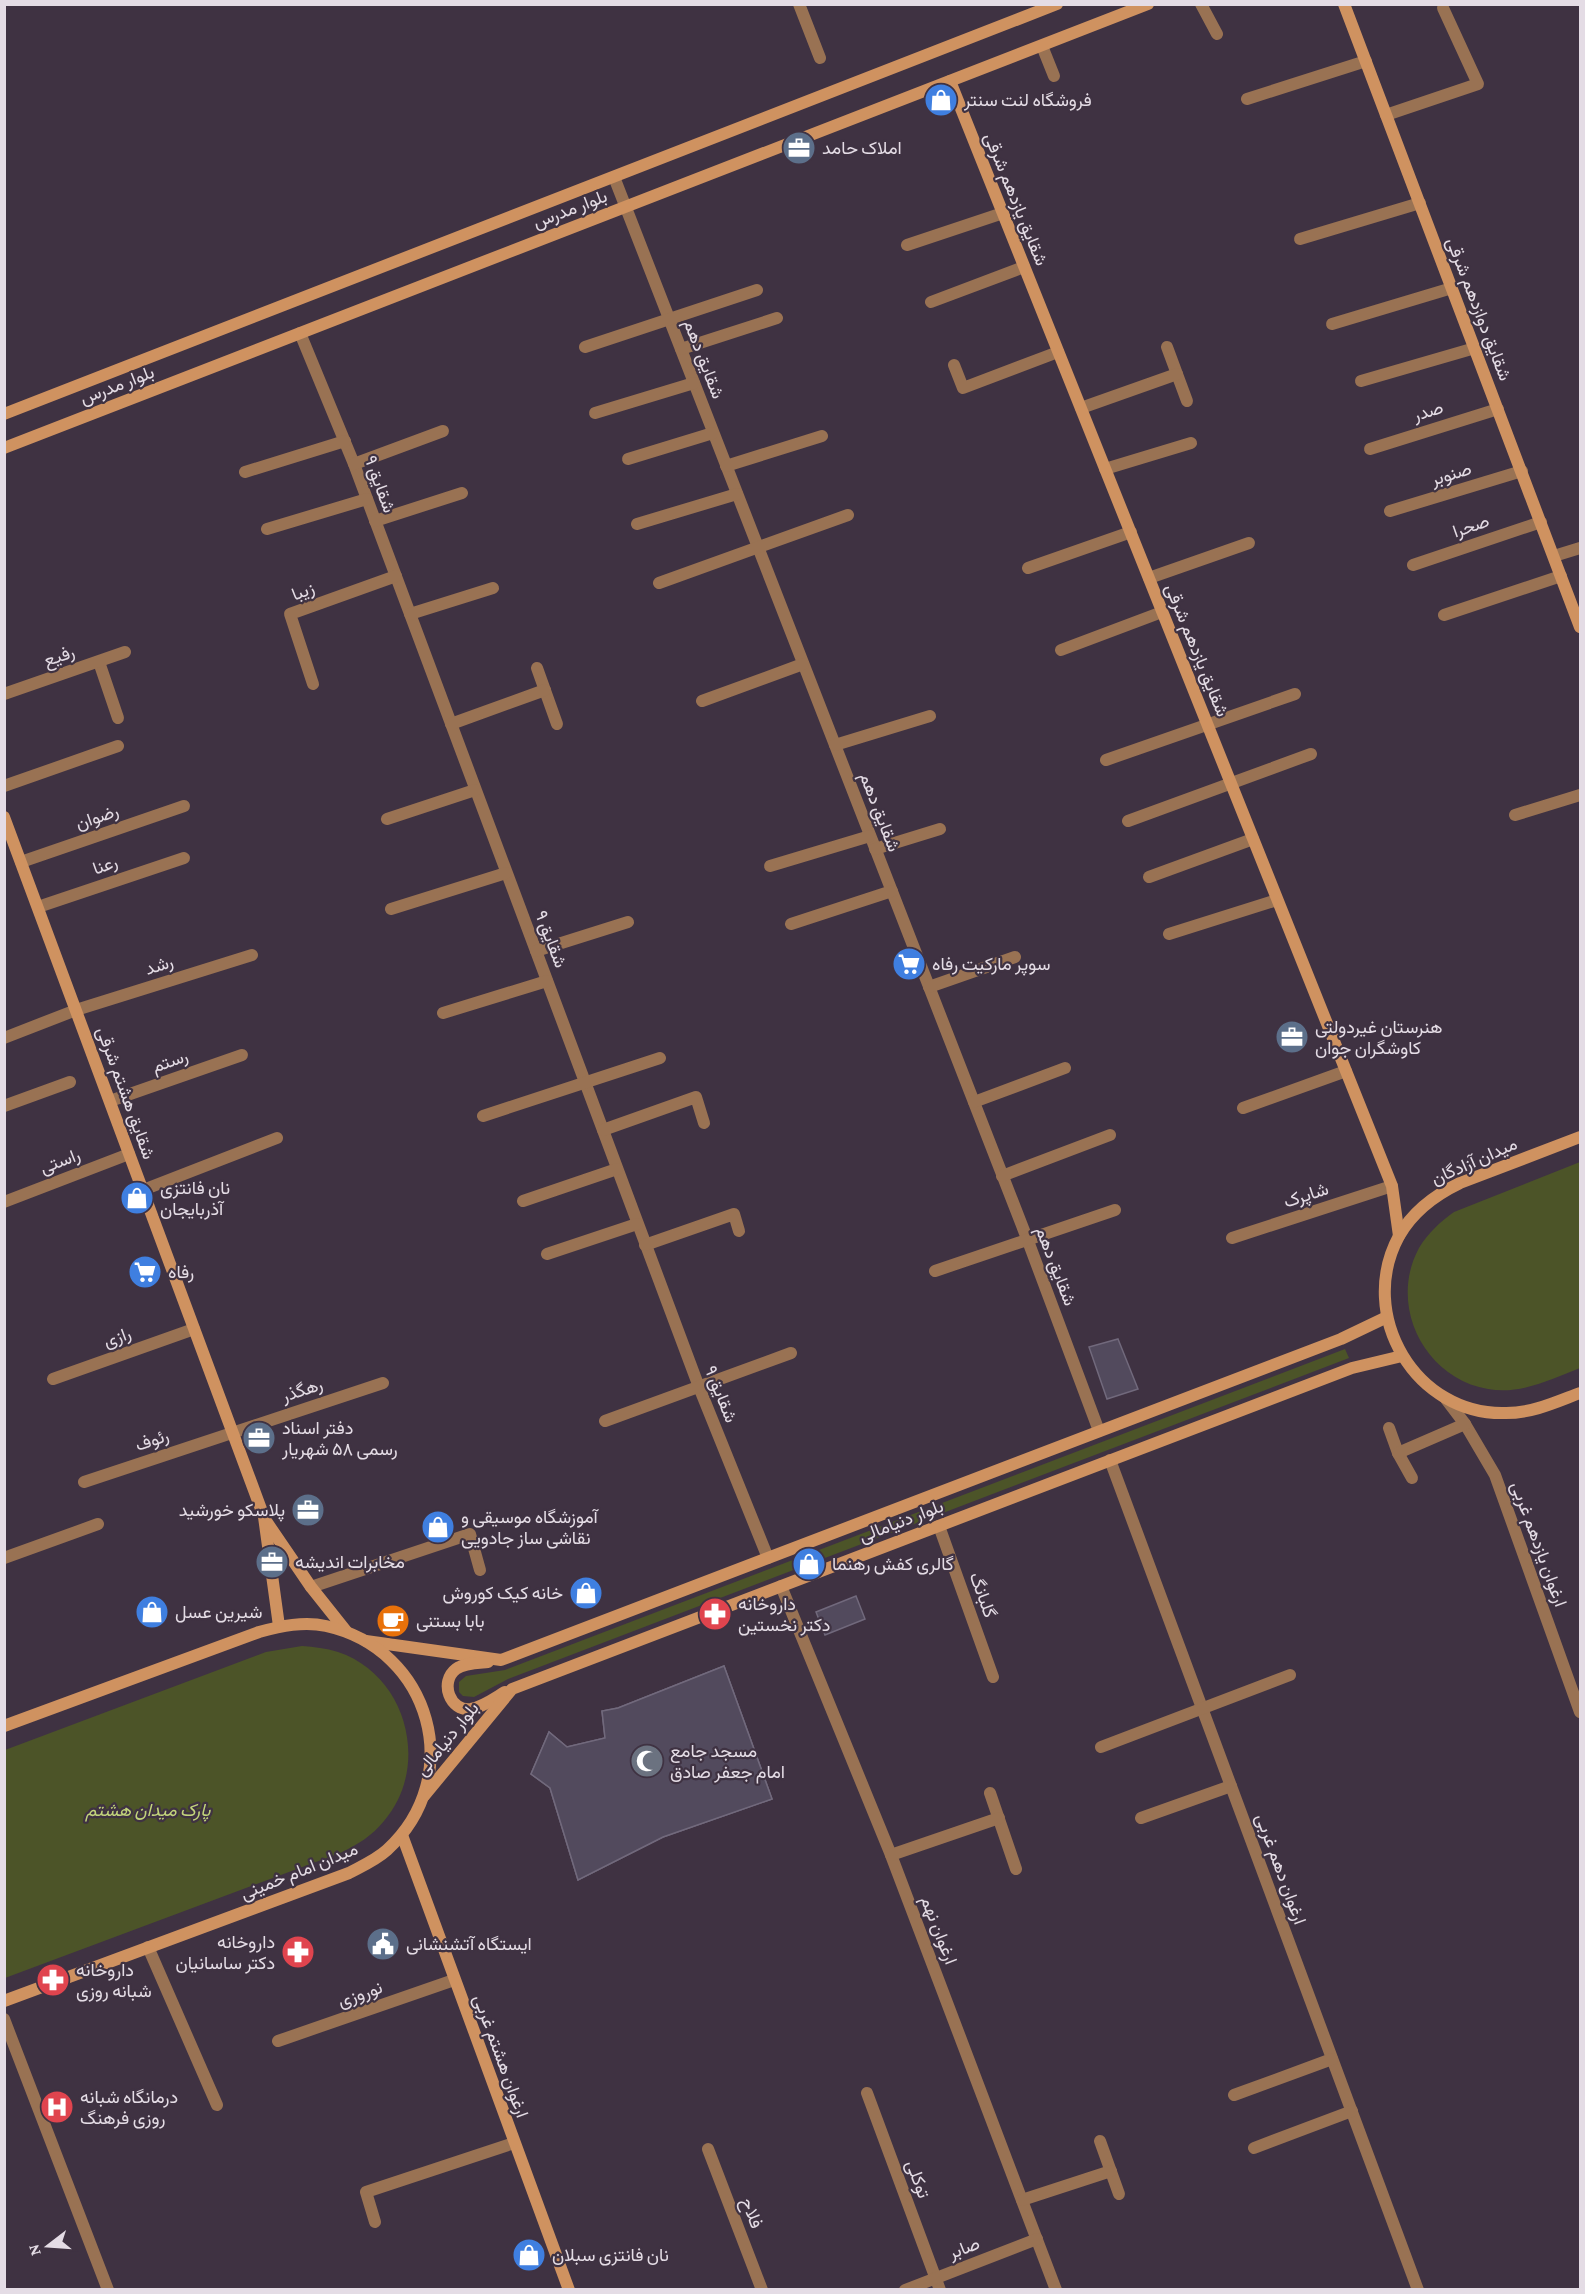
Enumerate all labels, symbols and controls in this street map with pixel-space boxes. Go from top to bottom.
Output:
shop icon: فروشگاه لنت سنتر [923,82,959,118]
place label: فروشگاه لنت سنتر [963,90,1092,111]
office icon: املاک حامد [781,130,817,166]
street label: شقایق یازدهم شرقی [978,130,1052,269]
place label: املاک حامد [822,138,902,158]
street label: بلوار مدرس [530,186,610,233]
street label: شقایق دوازدهم شرقی [1441,234,1516,384]
street label: شقایق دهم [678,317,728,402]
street label: بلوار مدرس [77,362,157,409]
street label: صدر [1409,397,1446,426]
street label: شقایق ۹ [360,453,400,516]
street label: صنوبر [1427,458,1474,491]
street label: صحرا [1450,510,1492,542]
street label: زیبا [289,578,318,605]
street label: شقایق یازدهم شرقی [1159,581,1233,720]
street label: رفیع [41,641,78,672]
street label: شقایق دهم [854,770,904,855]
street label: رضوان [73,800,121,835]
street label: رعنا [90,851,120,879]
street label: شقایق ۹ [530,908,571,971]
supermarket icon: سوپر مارکیت رفاه [891,946,927,982]
street label: رشد [142,951,176,980]
place label: سوپر مارکیت رفاه [932,954,1050,976]
place label: هنرستان غیردولتی کاوشگران جوان [1315,1017,1442,1059]
office icon: هنرستان غیردولتی کاوشگران جوان [1274,1019,1310,1055]
street label: شقایق هشتم شرقی [91,1024,159,1163]
street label: رستم [149,1046,191,1078]
street label: میدان آزادگان [1428,1133,1521,1190]
street label: راستی [37,1144,83,1179]
place label: نان فانتزی آذربایجان [160,1178,230,1220]
street label: شاپرک [1281,1178,1332,1214]
shop icon: نان فانتزی آذربایجان [119,1180,155,1216]
street label: شقایق دهم [1030,1224,1080,1309]
supermarket icon: رفاه [127,1254,163,1290]
place label: رفاه [168,1262,194,1283]
street label: رازی [100,1323,134,1352]
street label: شقایق ۹ [700,1363,741,1426]
street label: رهگذر [278,1374,325,1407]
place label: دفتر اسناد رسمی ۵۸ شهریار [281,1418,398,1460]
office icon: دفتر اسناد رسمی ۵۸ شهریار [241,1420,277,1456]
street label: رئوف [133,1425,172,1456]
street label: ارغوان یازدهم غربی [1505,1479,1571,1610]
office icon: پلاسکو خورشید [290,1492,326,1528]
street label: بلوار دنیامالی [856,1496,946,1547]
place label: پلاسکو خورشید [179,1500,285,1522]
place label: آموزشگاه موسیقی و نقاشی ساز جادویی [461,1507,600,1549]
shop icon: آموزشگاه موسیقی و نقاشی ساز جادویی [420,1509,456,1545]
office icon: مخابرات اندیشه [254,1544,290,1580]
shop icon: گالری کفش رهنما [791,1546,827,1582]
place label: مخابرات اندیشه [295,1552,405,1573]
place label: گالری کفش رهنما [832,1554,954,1575]
street label: گلبانگ [966,1570,1000,1620]
shop icon: خانه کیک کوروش [568,1575,604,1611]
place label: خانه کیک کوروش [442,1583,563,1604]
shop icon: شیرین عسل [134,1594,170,1630]
place label: داروخانه دکتر نخستین [738,1594,830,1636]
pharmacy icon: داروخانه دکتر نخستین [697,1596,733,1632]
place label: شیرین عسل [175,1602,263,1623]
cafe icon: بابا بستنی [375,1603,411,1639]
place label: بابا بستنی [416,1611,485,1632]
street label: بلوار دنیامالی [411,1698,484,1780]
place label: مسجد جامع امام جعفر صادق [670,1741,785,1784]
mosque icon: مسجد جامع امام جعفر صادق [629,1743,665,1779]
park label: پارک میدان هشتم [85,1800,211,1822]
street label: ارغوان دهم غربی [1250,1811,1310,1928]
street label: میدان امام خمینی [237,1838,361,1905]
street label: ارغوان نهم [915,1893,961,1968]
public building icon: ایستگاه آتشنشانی [365,1926,401,1962]
place label: داروخانه دکتر ساسانیان [175,1932,275,1974]
pharmacy icon: داروخانه دکتر ساسانیان [280,1934,316,1970]
place label: ایستگاه آتشنشانی [406,1934,532,1955]
place label: داروخانه شبانه روزی [76,1960,152,2002]
pharmacy icon: داروخانه شبانه روزی [35,1962,71,1998]
street label: نوروزی [335,1977,385,2012]
street label: ارغوان هشتم غربی [468,1992,533,2121]
place label: درمانگاه شبانه روزی فرهنگ [80,2087,178,2129]
hospital icon: درمانگاه شبانه روزی فرهنگ [39,2089,75,2125]
street label: توکلی [901,2157,934,2201]
street label: فلاح [735,2195,767,2232]
north arrow [18,2216,78,2276]
street label: صابر [945,2233,983,2264]
shop icon: نان فانتزی سبلان [511,2237,547,2273]
text: N [24,2242,44,2258]
place label: نان فانتزی سبلان [552,2245,669,2266]

